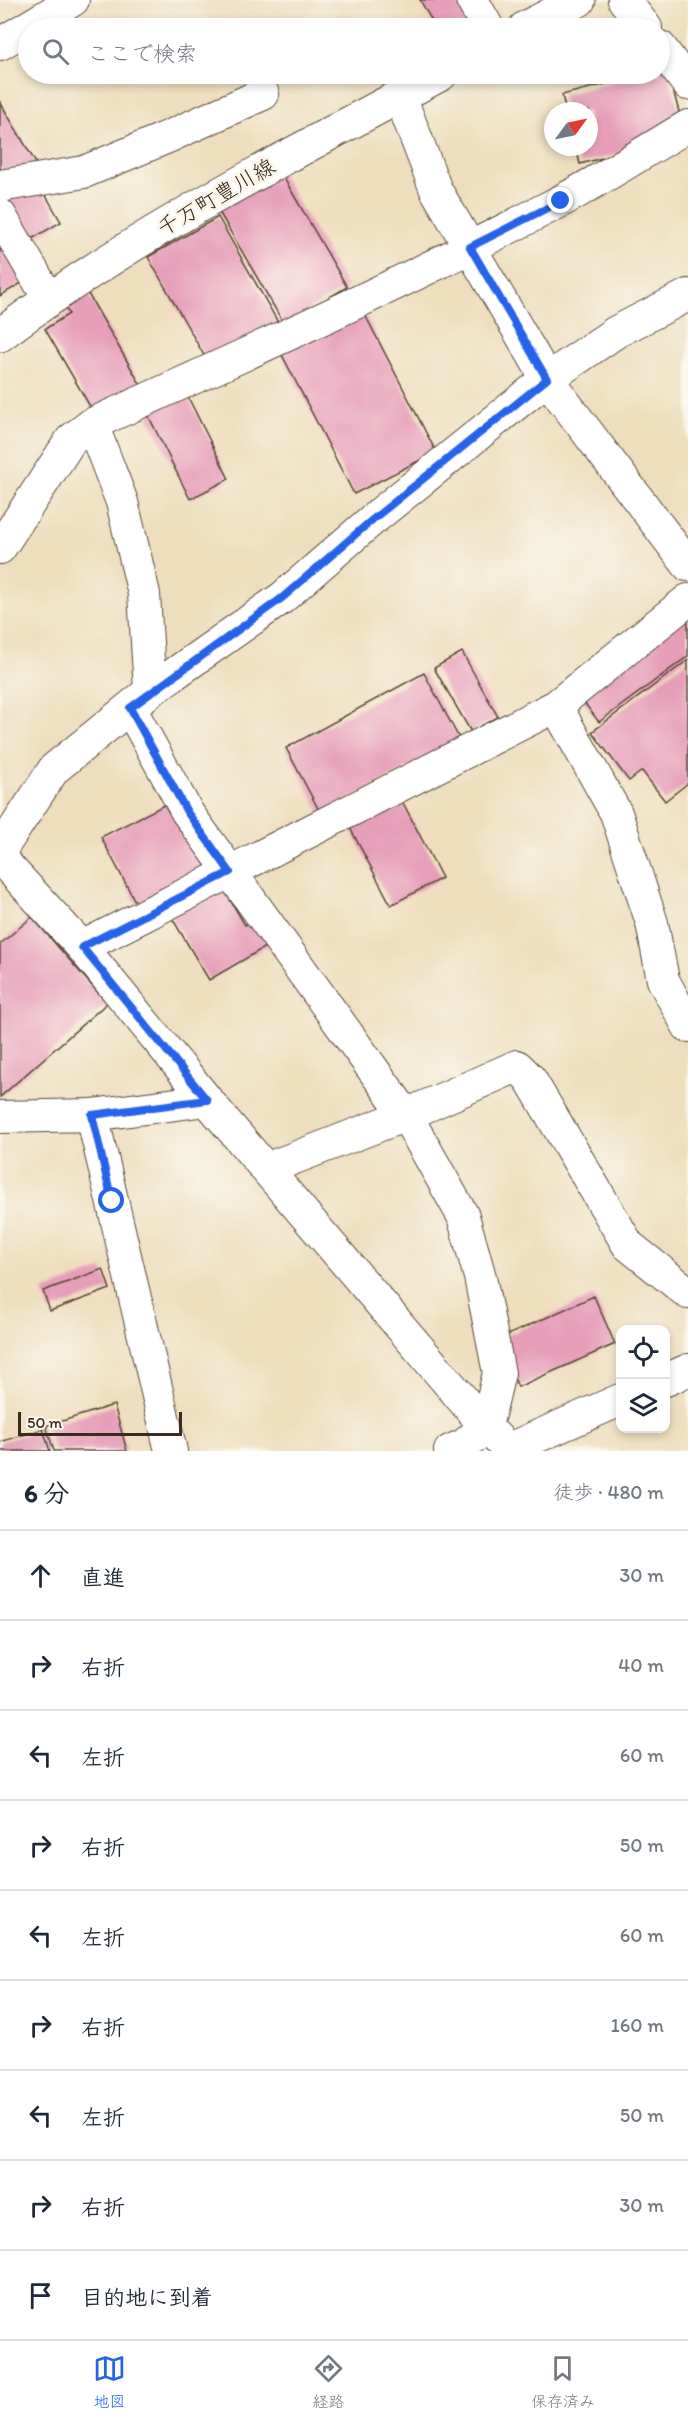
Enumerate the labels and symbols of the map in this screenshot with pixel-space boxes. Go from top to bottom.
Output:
north arrow [544,102,598,156]
street label: 千万町豊川線 [152,152,280,242]
route end [547,187,573,213]
route start [98,1187,124,1213]
scale bar [18,1409,182,1436]

